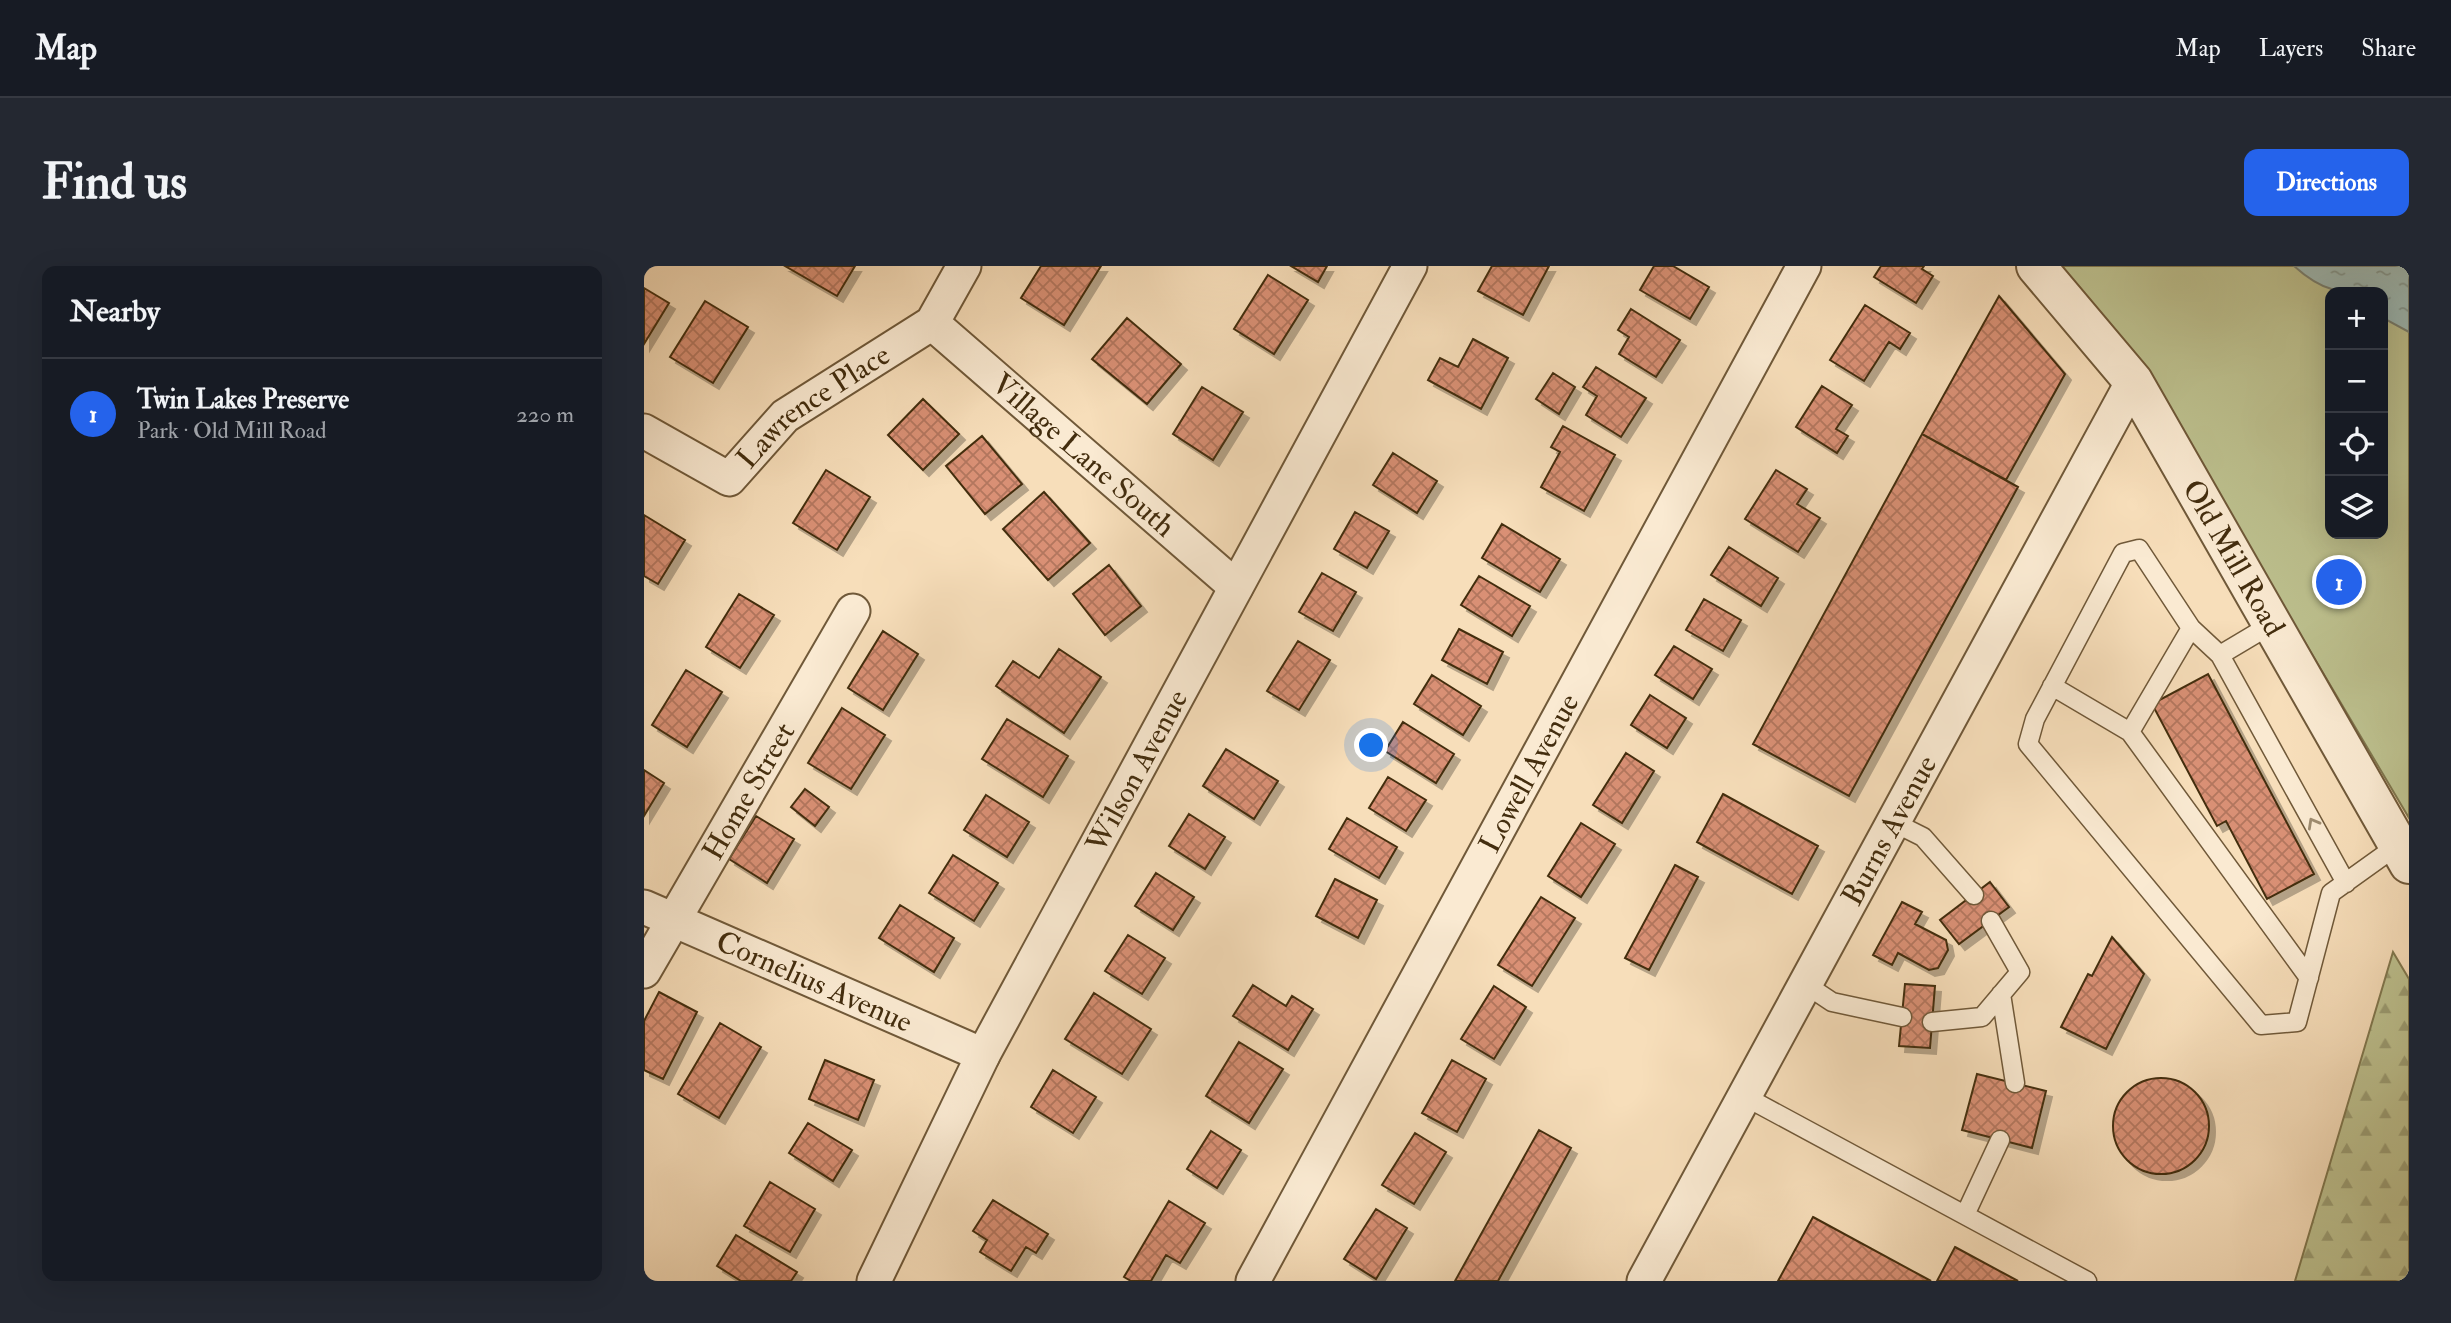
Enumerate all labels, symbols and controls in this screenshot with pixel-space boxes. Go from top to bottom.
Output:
text: Map [35,28,97,69]
text: Map [2176,33,2221,64]
text: Layers [2259,33,2323,64]
text: Share [2361,33,2416,64]
button: Directions [2244,149,2409,216]
text: Find us [42,152,187,213]
map controls [2325,287,2388,539]
button: + [2325,287,2388,350]
text: Nearby [70,293,160,330]
street label: Lawrence Place [729,336,897,476]
button: − [2325,350,2388,413]
street label: Village Lane South [984,365,1183,545]
text: Twin Lakes Preserve [137,384,349,416]
text: 1 [89,400,97,429]
text: 220 m [516,400,574,429]
button: locate [2325,413,2388,476]
text: Park · Old Mill Road [137,416,327,445]
street label: Old Mill Road [2175,473,2293,643]
button: layers [2325,476,2388,539]
pin: 1 [2316,556,2362,608]
street label: Wilson Avenue [1077,683,1196,860]
street label: Lowell Avenue [1471,687,1587,859]
street label: Home Street [694,715,803,867]
your location [1354,728,1388,762]
street label: Burns Avenue [1833,749,1945,912]
one-way arrow [2308,818,2321,830]
street label: Cornelius Avenue [711,922,918,1040]

